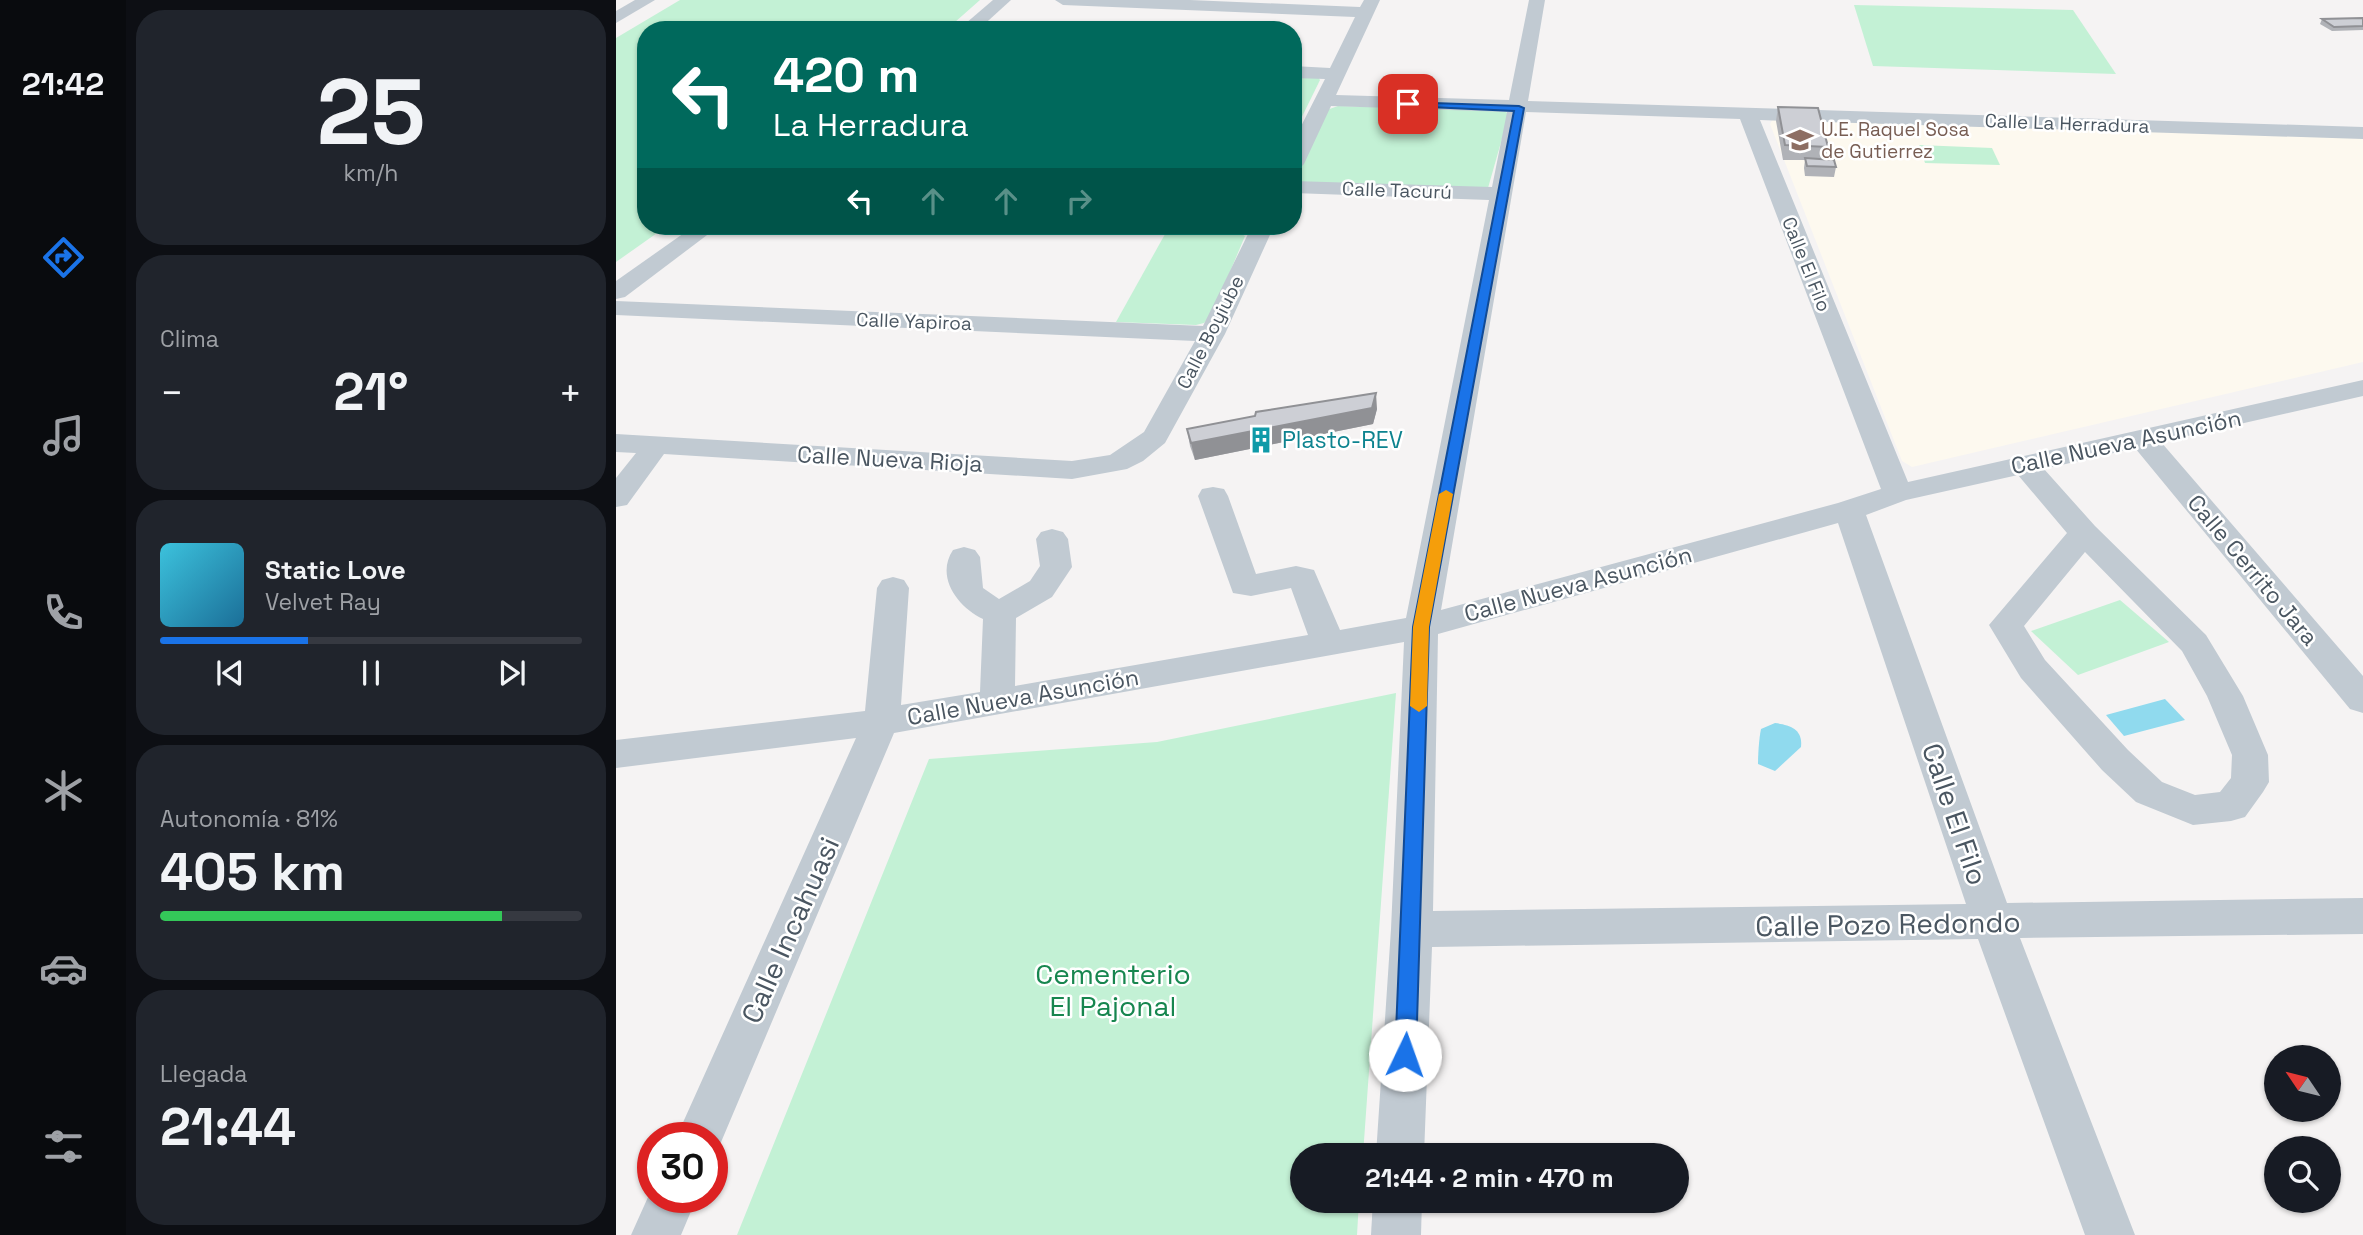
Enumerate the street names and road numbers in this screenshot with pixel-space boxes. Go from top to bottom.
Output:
street label: Calle La Herradura [1984,108,2150,139]
street label: Calle Tacurú [1342,176,1452,205]
street label: Calle El Filo [1776,213,1837,315]
street label: Calle Boyiube [1171,271,1250,393]
street label: Calle Yapiroa [856,307,972,336]
street label: Calle Nueva Asunción [2008,403,2244,481]
street label: Calle Nueva Rioja [796,439,984,479]
street label: Calle Cerrito Jara [2181,488,2325,652]
street label: Calle Nueva Asunción [1461,539,1695,629]
street label: Calle Nueva Asunción [905,662,1141,732]
street label: Calle El Filo [1914,738,1996,890]
street label: Calle Incahuasi [733,831,847,1029]
street label: Calle Pozo Redondo [1755,904,2021,944]

